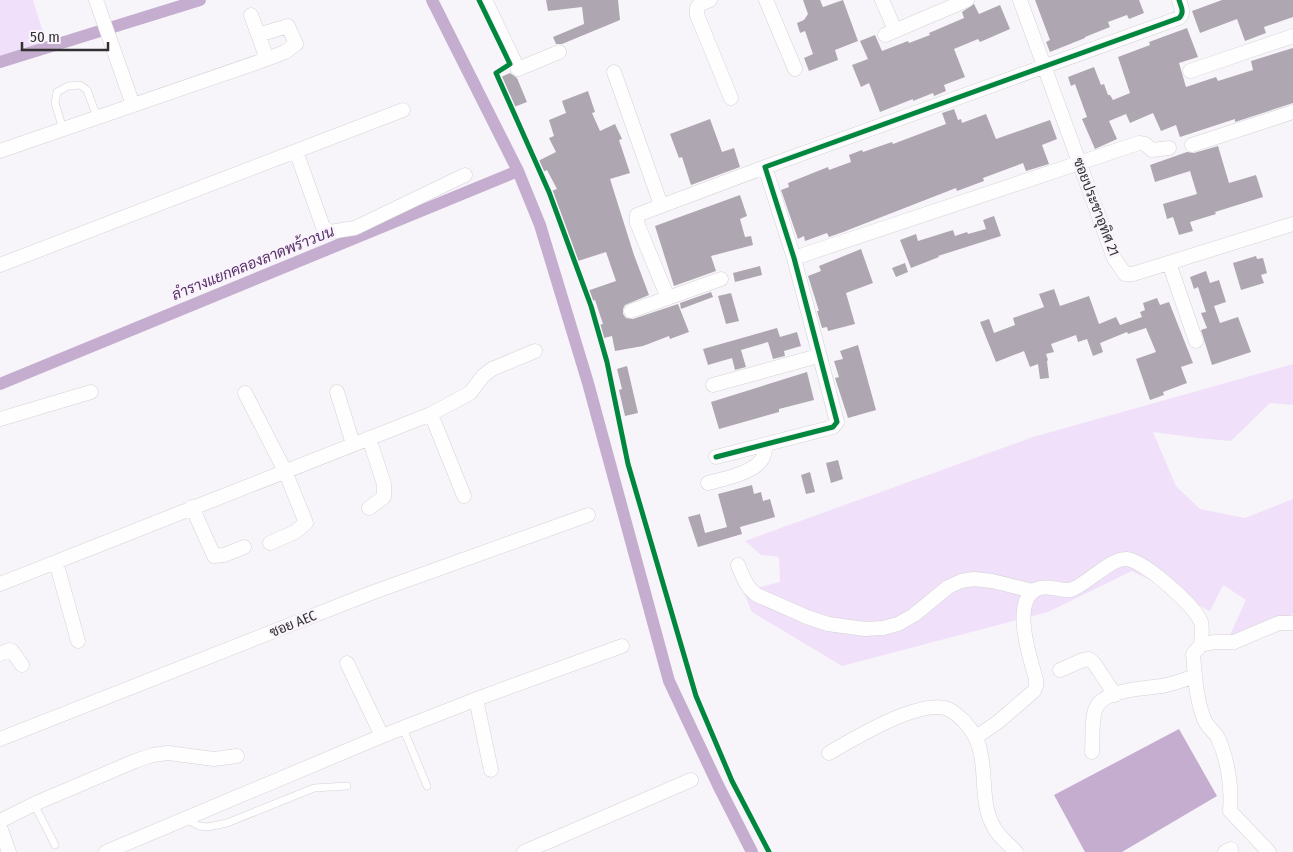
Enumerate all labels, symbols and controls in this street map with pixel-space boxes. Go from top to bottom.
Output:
scale bar [22,20,109,52]
text: 50 m [30,28,60,46]
street label: ซอยประชาอุทิศ 21 [1068,155,1123,259]
water label: ลำรางแยกคลองลาดพร้าวบน [169,221,337,304]
street label: ซอย AEC [267,607,319,641]

